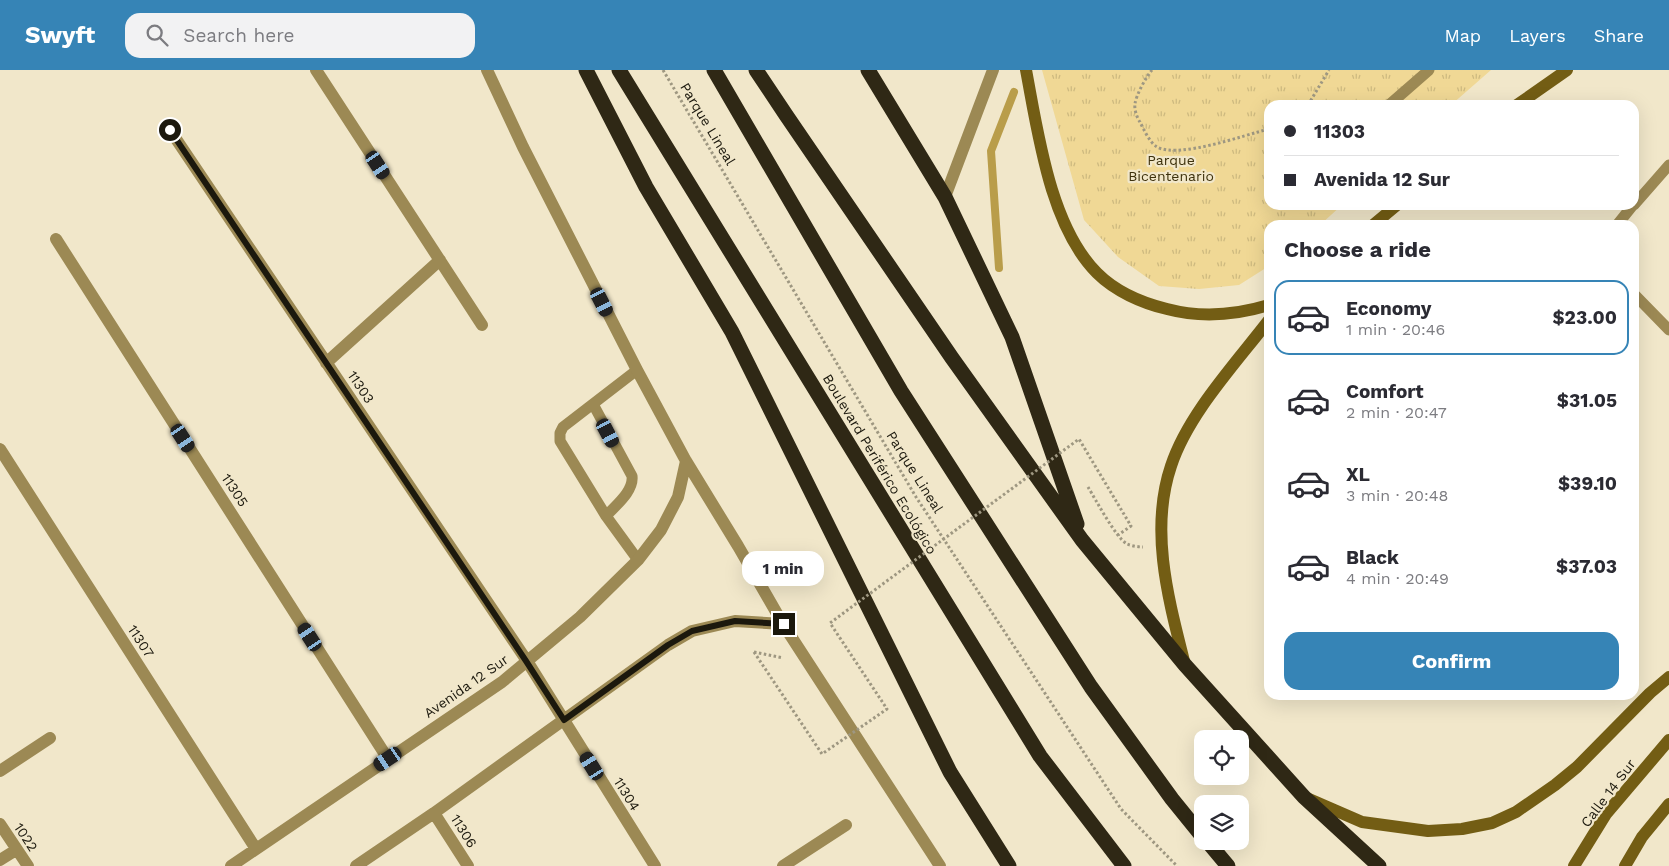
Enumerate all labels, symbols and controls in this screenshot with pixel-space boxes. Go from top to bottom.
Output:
search box [125,13,475,58]
text: Swyft [25,21,95,49]
icon: search [143,21,171,49]
text: Search here [183,24,295,47]
text: Map [1444,25,1481,46]
text: Layers [1509,25,1566,46]
text: Share [1594,25,1644,46]
street label: Parque Lineal [677,80,739,169]
route start [159,119,181,141]
text: 11303 [1314,120,1365,143]
car [363,148,392,182]
park label: Parque Bicentenario [1128,152,1214,184]
text: Avenida 12 Sur [1314,168,1450,191]
text: Choose a ride [1284,237,1431,262]
car [588,285,615,319]
icon: car [1286,295,1331,340]
text: Economy [1346,297,1431,320]
text: $23.00 [1552,306,1617,329]
text: 1 min · 20:46 [1346,320,1445,339]
street label: 11303 [344,368,378,406]
street label: Boulevard Periférico Ecológico [820,371,940,557]
icon: car [1286,378,1331,423]
text: Comfort [1346,380,1424,403]
text: $31.05 [1557,389,1617,412]
text: 2 min · 20:47 [1346,403,1447,422]
car [594,416,621,450]
car [168,421,197,455]
street label: Parque Lineal [883,428,947,516]
icon: car [1286,461,1331,506]
text: XL [1346,463,1370,486]
street label: 11305 [218,471,252,509]
text: $39.10 [1558,472,1617,495]
text: 3 min · 20:48 [1346,486,1448,505]
icon: car [1286,544,1331,589]
text: Black [1346,546,1399,569]
callout: 1 min [743,552,825,586]
text: $37.03 [1556,555,1617,578]
text: 1 min [762,559,804,578]
text: 4 min · 20:49 [1346,569,1449,588]
route end [773,613,795,635]
car [295,620,324,654]
street label: 11307 [125,622,157,660]
button: Confirm [1284,632,1619,690]
street label: Avenida 12 Sur [421,651,511,721]
map controls [1194,730,1249,850]
button: locate [1194,730,1249,785]
car [371,744,404,774]
car [577,749,606,783]
street label: Calle 14 Sur [1577,756,1639,830]
street label: 11304 [611,774,643,814]
button: layers [1194,795,1249,850]
street label: 11306 [448,811,480,851]
street label: 1022 [11,820,41,854]

